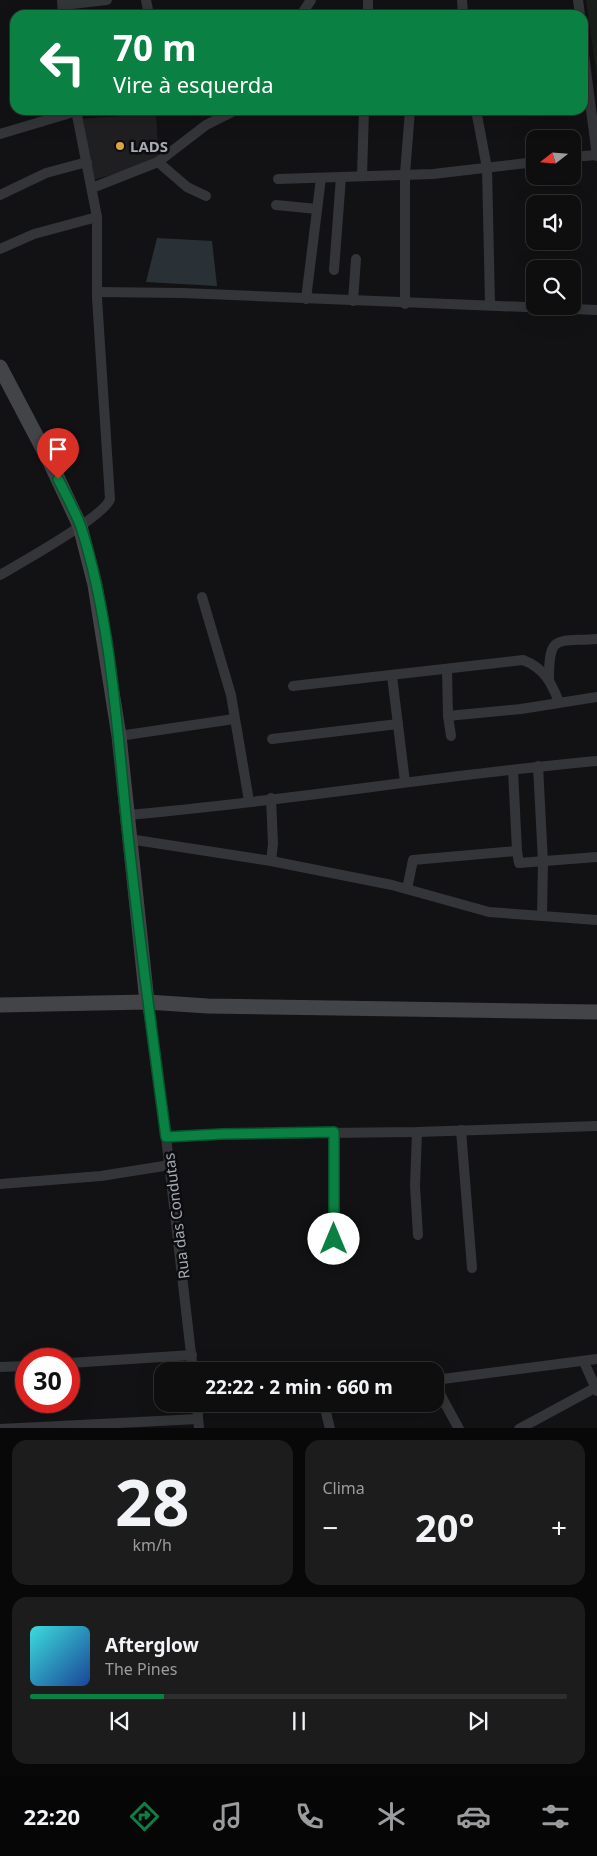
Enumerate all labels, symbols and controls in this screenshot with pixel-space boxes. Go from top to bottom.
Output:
text: 70 m [113,24,196,71]
icon: left [30,30,95,95]
text: Vire à esquerda [113,69,274,99]
north arrow [526,130,581,185]
map controls [526,130,581,315]
place label: LADS [130,136,168,156]
marker: LADS [114,140,126,152]
button: sound [526,195,581,250]
button: search [526,260,581,315]
pin [37,428,79,479]
icon: arrive [44,435,72,463]
street label: Rua das Condutas [158,1152,194,1280]
position arrow [307,1212,359,1264]
speed limit sign: 30 [15,1348,80,1413]
text: 22:22 · 2 min · 660 m [205,1374,393,1400]
text: 28 [115,1457,189,1545]
text: Clima [323,1477,365,1499]
text: 20° [415,1501,475,1553]
text: − [323,1508,339,1546]
text: + [551,1508,567,1546]
text: km/h [133,1534,172,1556]
text: Afterglow [105,1632,199,1658]
text: The Pines [105,1658,177,1680]
icon: previous [106,1707,134,1735]
icon: pause [285,1707,313,1735]
icon: next [464,1707,492,1735]
icon: directions [127,1799,162,1834]
icon: music [210,1799,245,1834]
icon: phone [292,1799,327,1834]
icon: climate [374,1799,409,1834]
icon: car [456,1799,491,1834]
icon: filters [538,1799,573,1834]
text: 22:20 [24,1801,80,1831]

